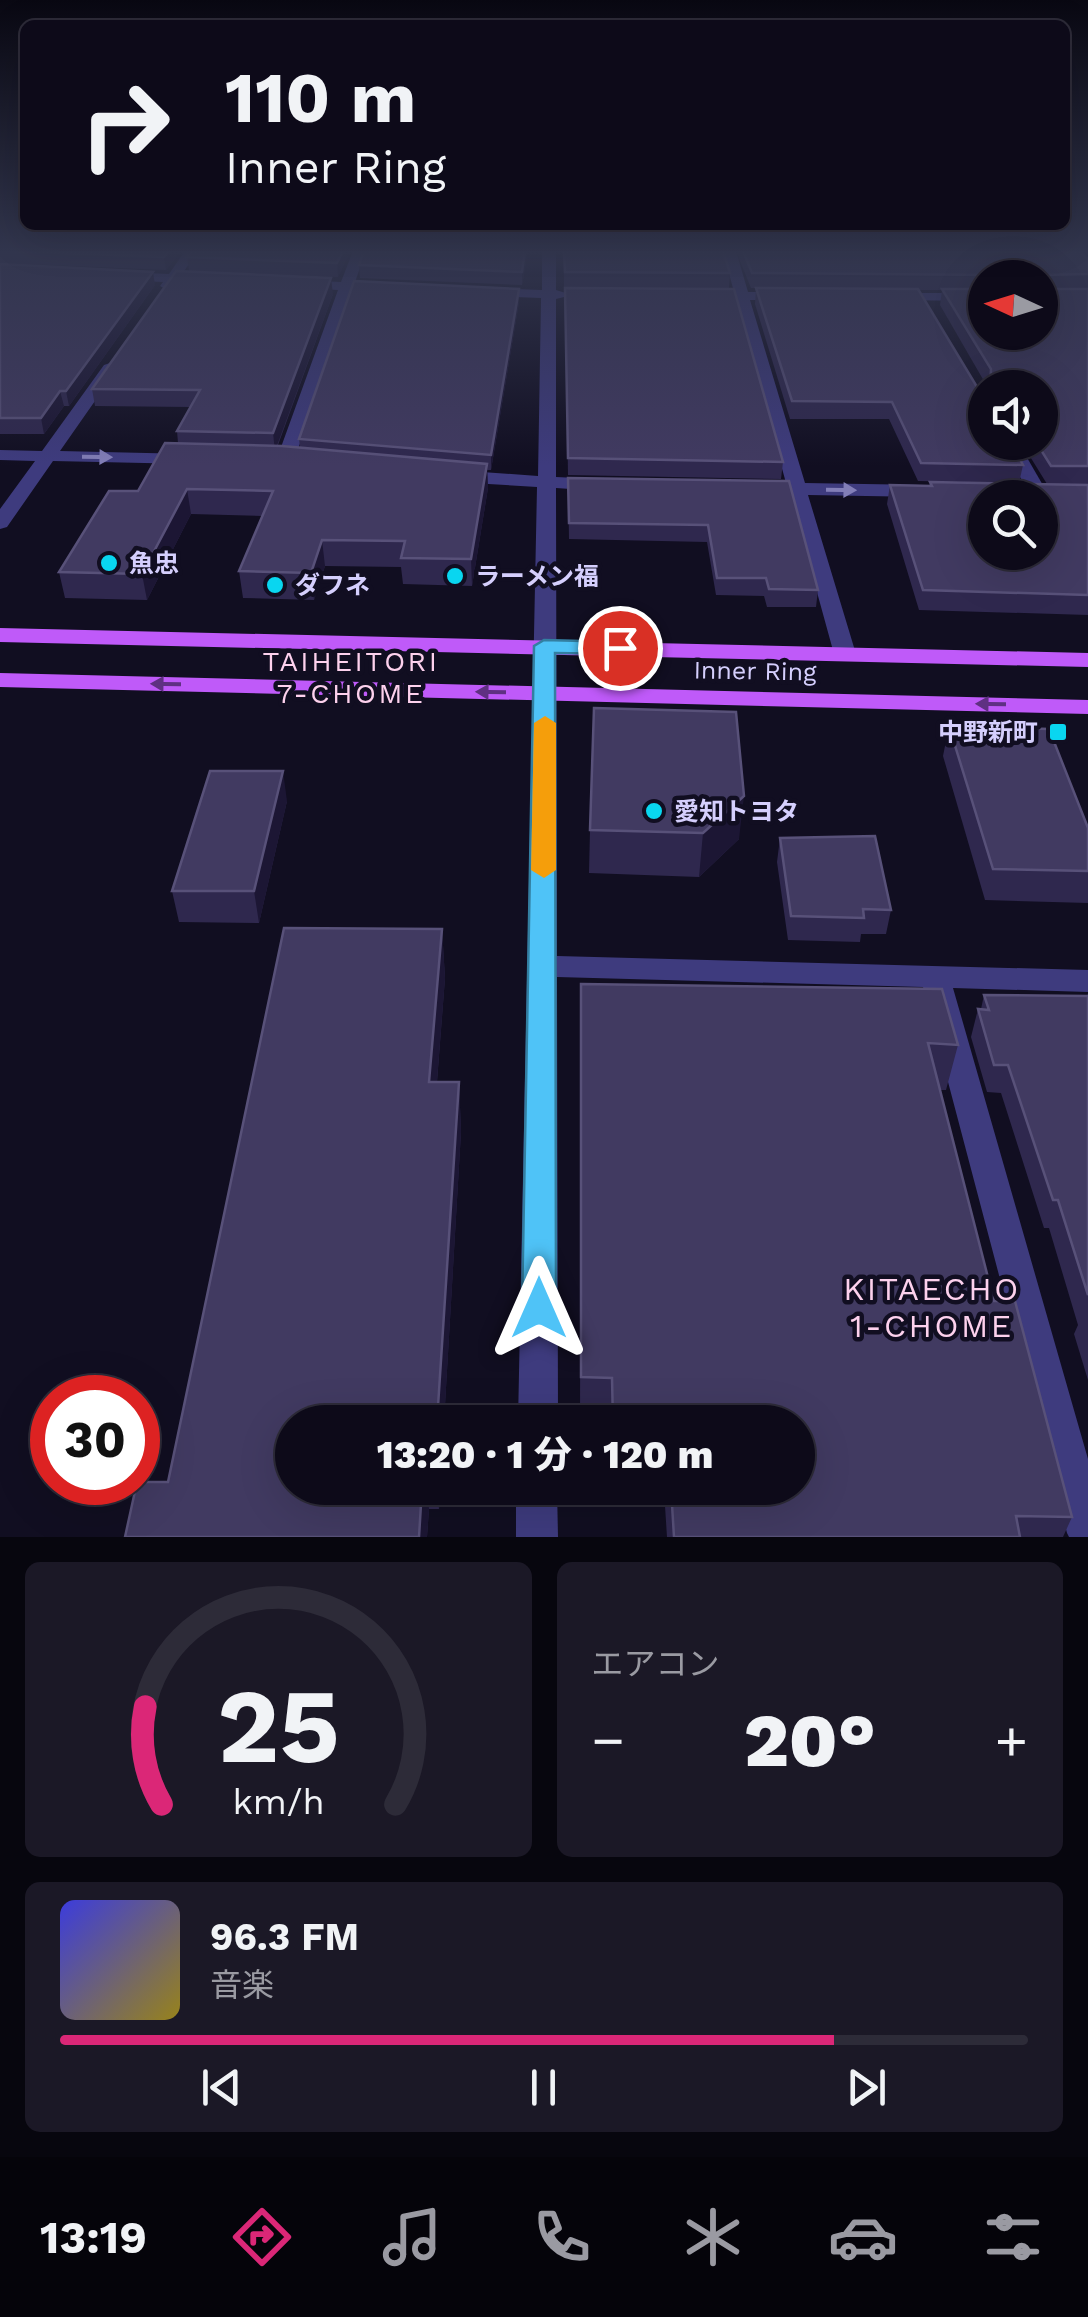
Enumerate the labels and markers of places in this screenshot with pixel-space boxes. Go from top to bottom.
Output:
place label: 魚忠 [129,549,179,578]
marker: 魚忠 [98,552,120,574]
place label: ラーメン福 [475,562,599,591]
marker: ラーメン福 [444,565,466,587]
place label: ダフネ [295,571,370,600]
marker: ダフネ [264,574,286,596]
pin [578,606,663,691]
place label: 中野新町 [938,718,1038,747]
marker: 中野新町 [1047,721,1069,743]
place label: 愛知トヨタ [674,797,799,826]
marker: 愛知トヨタ [643,800,665,822]

